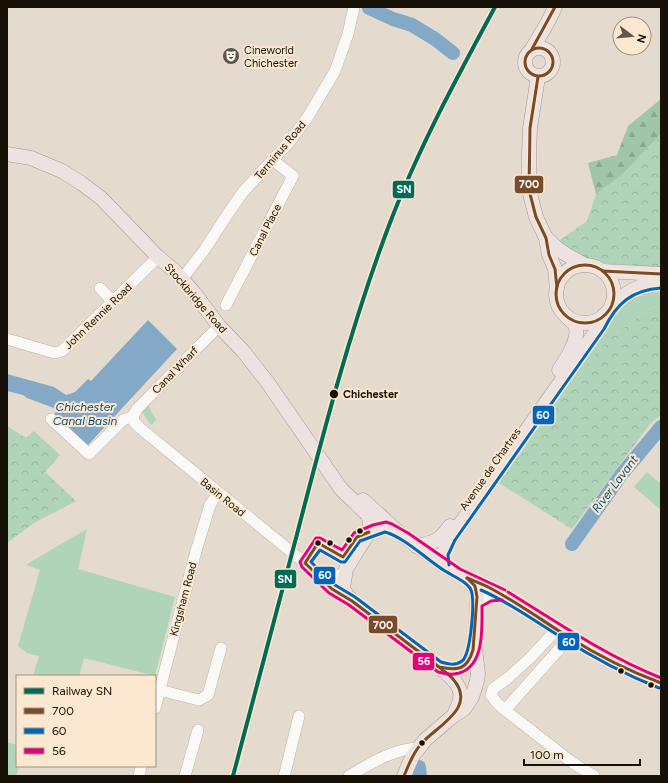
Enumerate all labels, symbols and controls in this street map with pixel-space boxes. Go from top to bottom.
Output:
north arrow [612,16,652,56]
text: N [634,33,649,45]
place label: Cineworld Chichester [244,44,298,70]
theatre icon: Cineworld Chichester [221,46,241,66]
street label: Terminus Road [252,118,309,182]
line badge: 700 [514,175,544,194]
text: 700 [519,178,539,191]
line badge: SN [392,180,415,199]
text: SN [396,183,412,196]
street label: Canal Place [247,202,284,258]
street label: Stockbridge Road [162,261,229,336]
street label: John Rennie Road [62,281,135,352]
street label: Canal Wharf [150,343,202,397]
marker: Chichester [328,388,340,400]
place label: Chichester [343,388,399,401]
water label: Chichester Canal Basin [53,400,118,428]
line badge: 60 [532,405,555,425]
text: 60 [536,409,550,422]
street label: Avenue de Chartres [457,426,524,513]
water label: River Lavant [589,452,641,515]
street label: Basin Road [198,475,248,519]
unlabelled marker [355,526,365,536]
unlabelled marker [344,535,354,545]
unlabelled marker [313,538,323,548]
unlabelled marker [325,538,335,548]
street label: Kingsham Road [167,561,200,638]
line badge: 60 [313,566,336,585]
line badge: SN [274,569,297,589]
text: 60 [318,569,332,582]
text: SN [277,573,293,586]
line badge: 700 [368,615,398,634]
text: 700 [373,619,393,632]
line badge: 60 [557,632,580,651]
text: 60 [562,636,576,649]
line badge: 56 [412,652,435,671]
text: 56 [418,655,431,668]
unlabelled marker [616,666,626,676]
legend [16,675,156,767]
unlabelled marker [646,680,656,690]
text: Railway SN [52,684,112,698]
text: 700 [52,704,74,718]
text: 60 [52,724,67,738]
unlabelled marker [417,738,427,748]
scale bar [524,741,640,767]
text: 56 [52,744,66,758]
text: 100 m [530,748,564,762]

